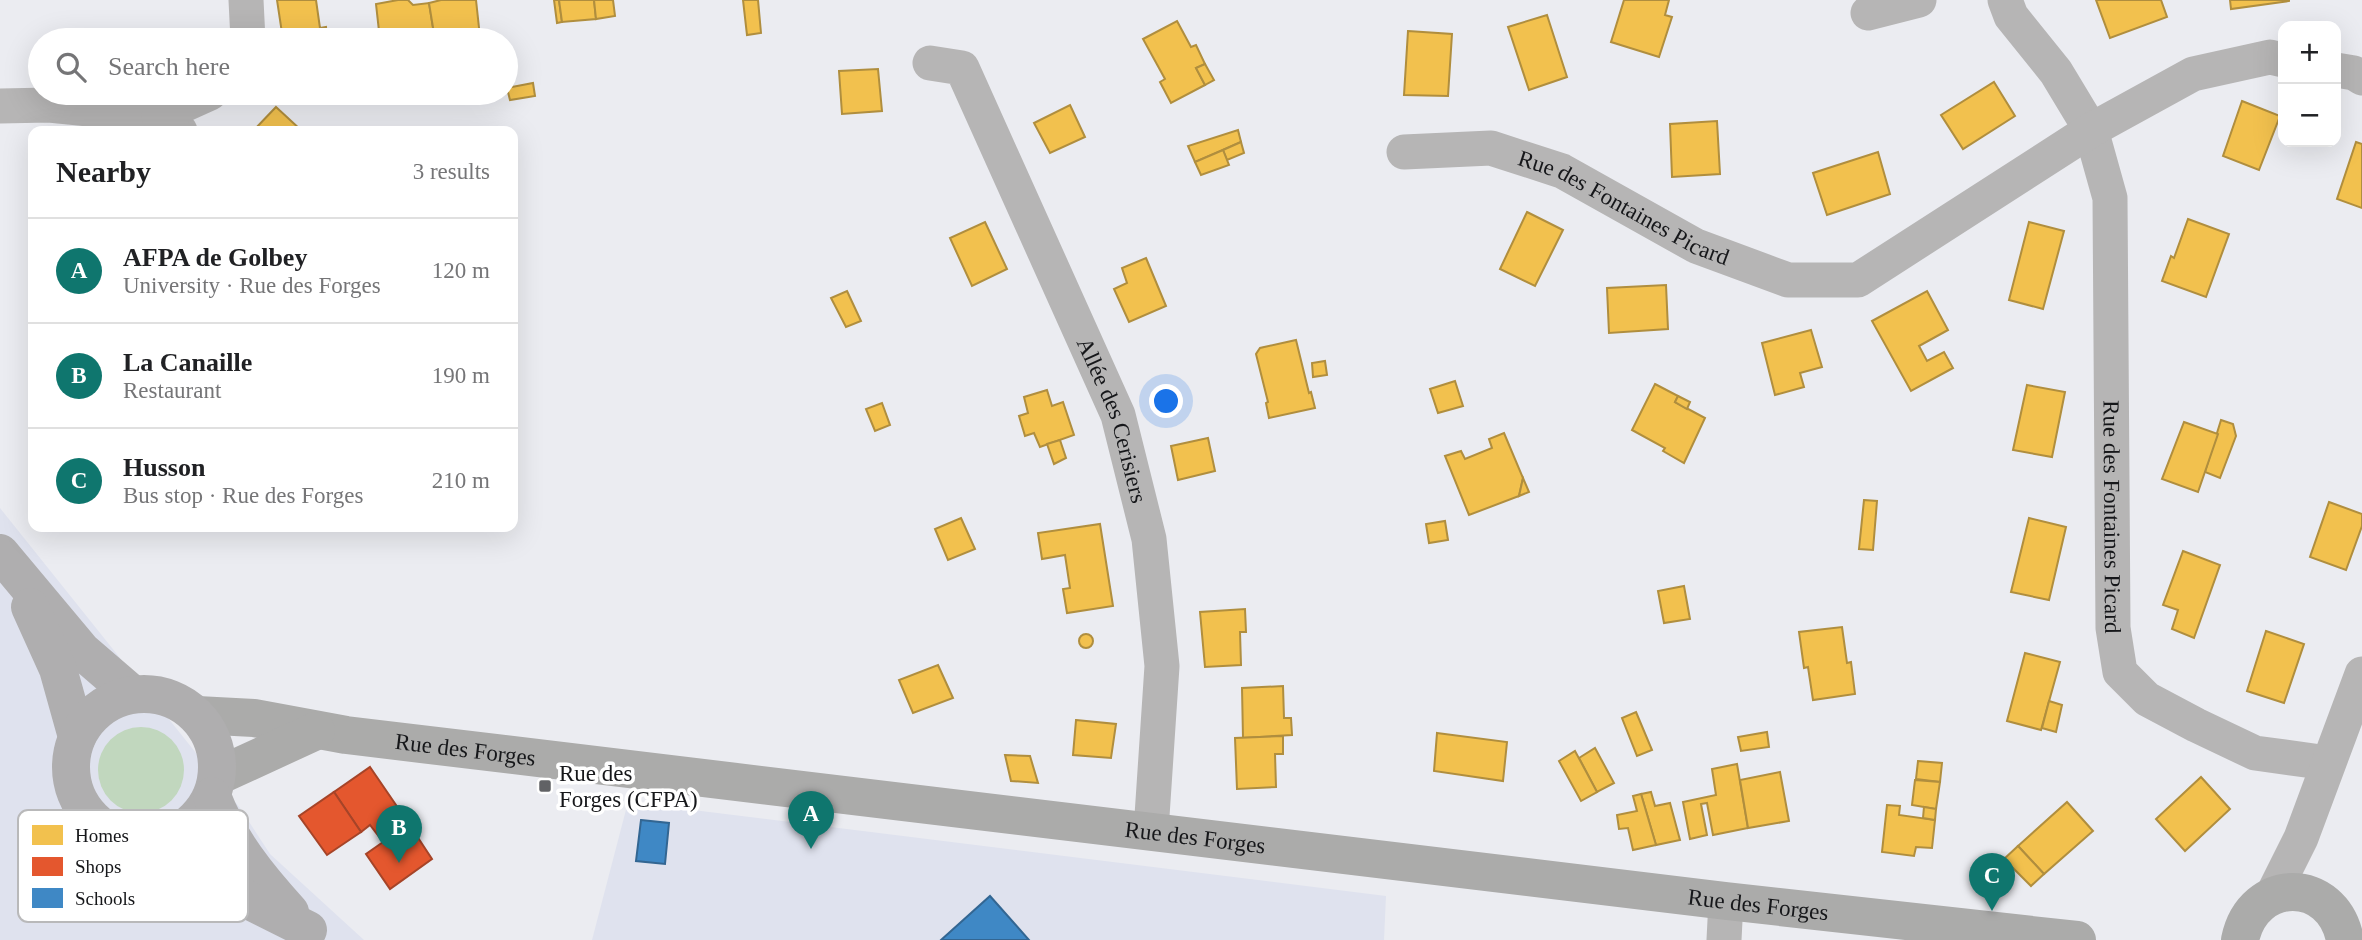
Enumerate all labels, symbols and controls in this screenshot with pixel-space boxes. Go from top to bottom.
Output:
map controls [2278,21,2341,147]
button: + [2278,21,2341,84]
search box [28,28,518,105]
icon: search [52,48,90,86]
text: Search here [108,52,230,81]
button: − [2278,84,2341,147]
street label: Rue des Fontaines Picard [1515,146,1733,270]
text: Nearby [56,155,151,188]
text: 3 results [413,159,490,184]
text: AFPA de Golbey [123,243,307,272]
text: A [71,258,87,283]
text: 120 m [432,258,490,283]
text: University · Rue des Forges [123,273,381,298]
street label: Allée des Cerisiers [1072,334,1151,506]
text: La Canaille [123,348,252,377]
text: B [71,363,87,388]
text: 190 m [432,363,490,388]
text: Restaurant [123,378,221,403]
your location [1149,384,1183,418]
street label: Rue des Fontaines Picard [2098,400,2125,634]
text: Husson [123,453,205,482]
text: C [71,468,87,493]
text: 210 m [432,468,490,493]
text: Bus stop · Rue des Forges [123,483,363,508]
street label: Rue des Forges [394,729,537,771]
place label: Rue des Forges (CFPA) [559,761,698,812]
marker: Rue des Forges (CFPA) [537,778,553,794]
pin: A [788,791,834,849]
pin: B [376,805,422,863]
legend [18,810,248,922]
street label: Rue des Forges [1123,817,1267,859]
text: Homes [75,825,129,846]
pin: C [1969,853,2015,911]
text: Shops [75,856,121,877]
street label: Rue des Forges [1686,885,1830,925]
text: Schools [75,888,135,909]

